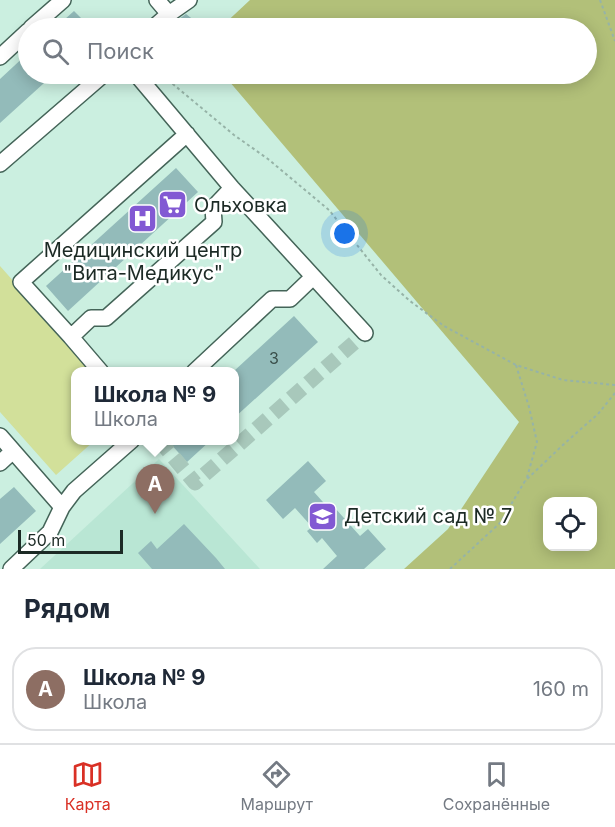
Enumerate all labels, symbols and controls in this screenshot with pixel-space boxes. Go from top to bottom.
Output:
search box [18,18,597,84]
icon: search [39,35,72,68]
text: Поиск [87,38,154,64]
supermarket icon: Ольховка [157,189,189,221]
place label: Ольховка [194,193,287,217]
hospital icon: Медицинский центр "Вита-Медикус" [127,203,159,235]
your location [330,219,359,248]
place label: Медицинский центр "Вита-Медикус" [44,238,242,285]
house number: 3 [269,348,279,368]
popup [71,367,239,445]
text: Школа № 9 [94,381,216,407]
text: Школа [94,407,158,431]
pin: A [136,464,174,514]
map controls [543,497,597,551]
button: locate [543,497,597,551]
school or university icon: Детский сад № 7 [307,500,339,532]
place label: Детский сад № 7 [344,504,512,528]
scale bar [18,527,123,554]
text: 50 m [27,530,65,550]
text: Рядом [24,593,110,624]
text: Школа № 9 [83,664,206,690]
text: A [38,677,53,701]
text: 160 m [533,677,589,701]
text: Школа [83,690,147,714]
tab: Карта [65,758,111,814]
tab: Маршрут [240,758,313,814]
tab: Сохранённые [443,758,550,814]

